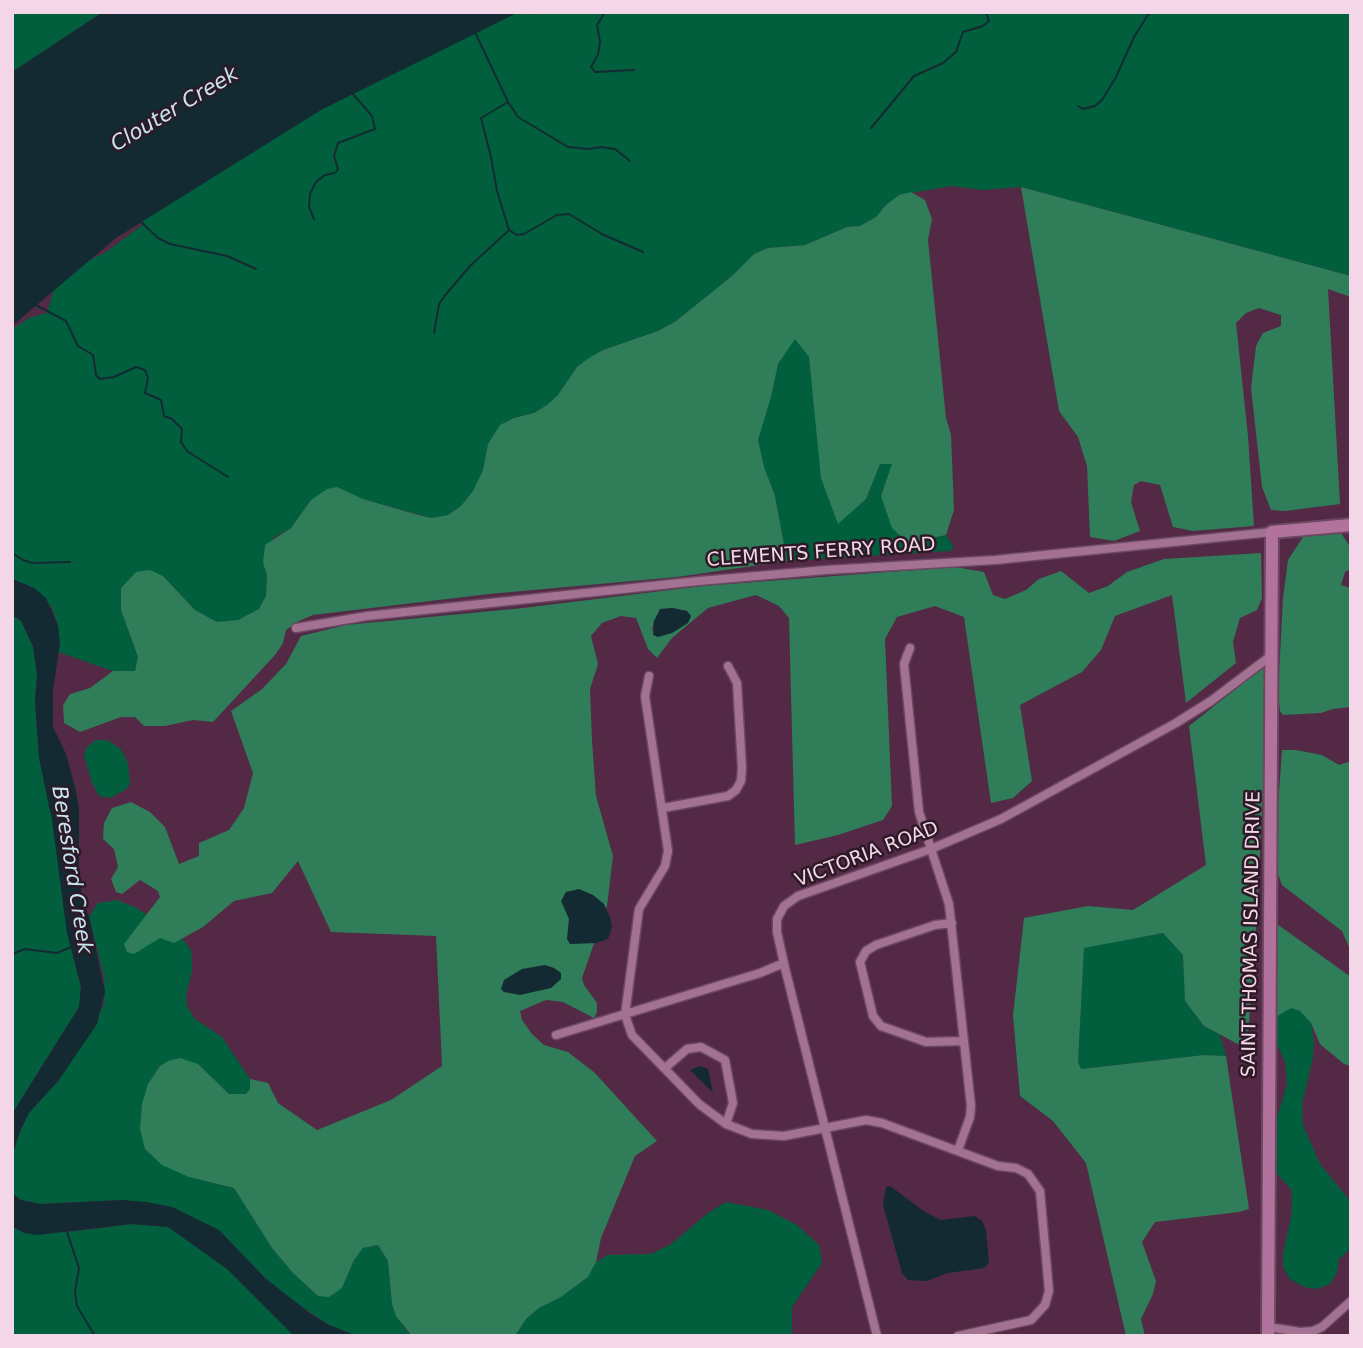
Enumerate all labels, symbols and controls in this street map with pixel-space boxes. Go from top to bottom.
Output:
water label: Clouter Creek [107,62,243,158]
street label: CLEMENTS FERRY ROAD [706,534,936,572]
water label: Beresford Creek [45,784,97,956]
street label: SAINT THOMAS ISLAND DRIVE [1238,791,1266,1077]
street label: VICTORIA ROAD [792,817,942,893]

